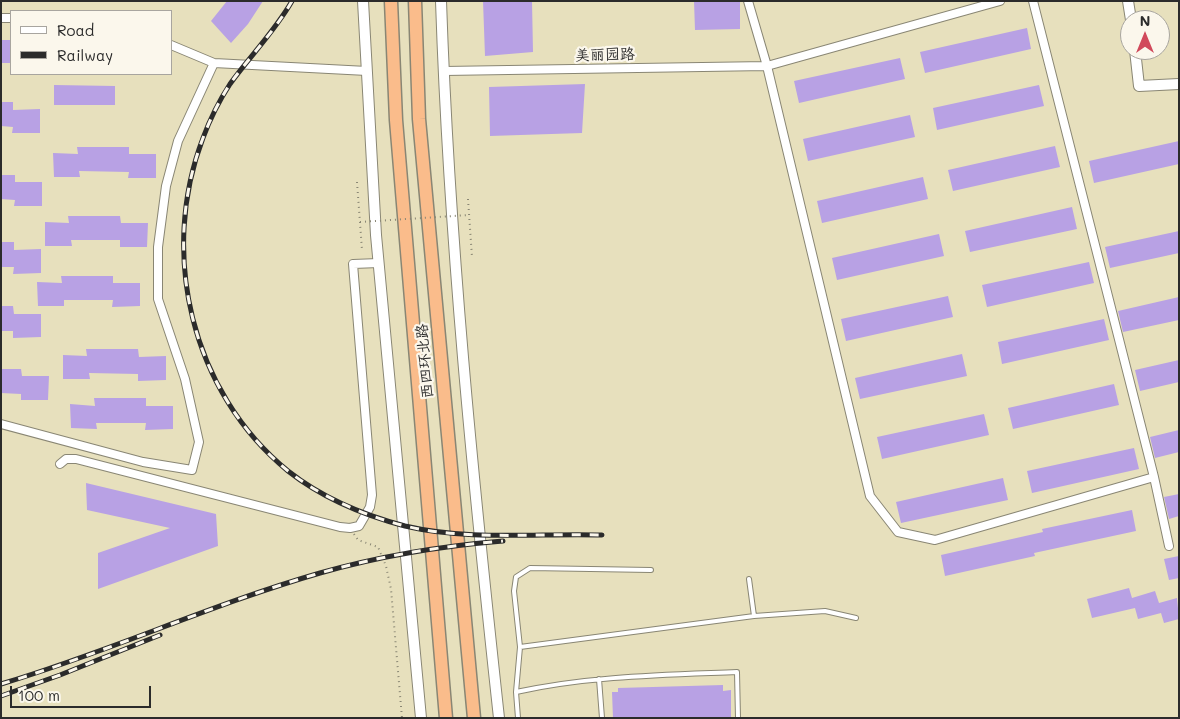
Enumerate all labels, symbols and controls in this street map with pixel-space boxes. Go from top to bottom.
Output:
legend [10,10,172,75]
north arrow [1120,10,1170,60]
text: N [1140,11,1150,30]
text: Road [57,20,94,40]
text: Railway [57,45,113,65]
street label: 美丽园路 [575,45,635,65]
street label: 西四环北路 [413,323,437,399]
scale bar [12,676,154,708]
text: 100 m [18,685,60,705]

